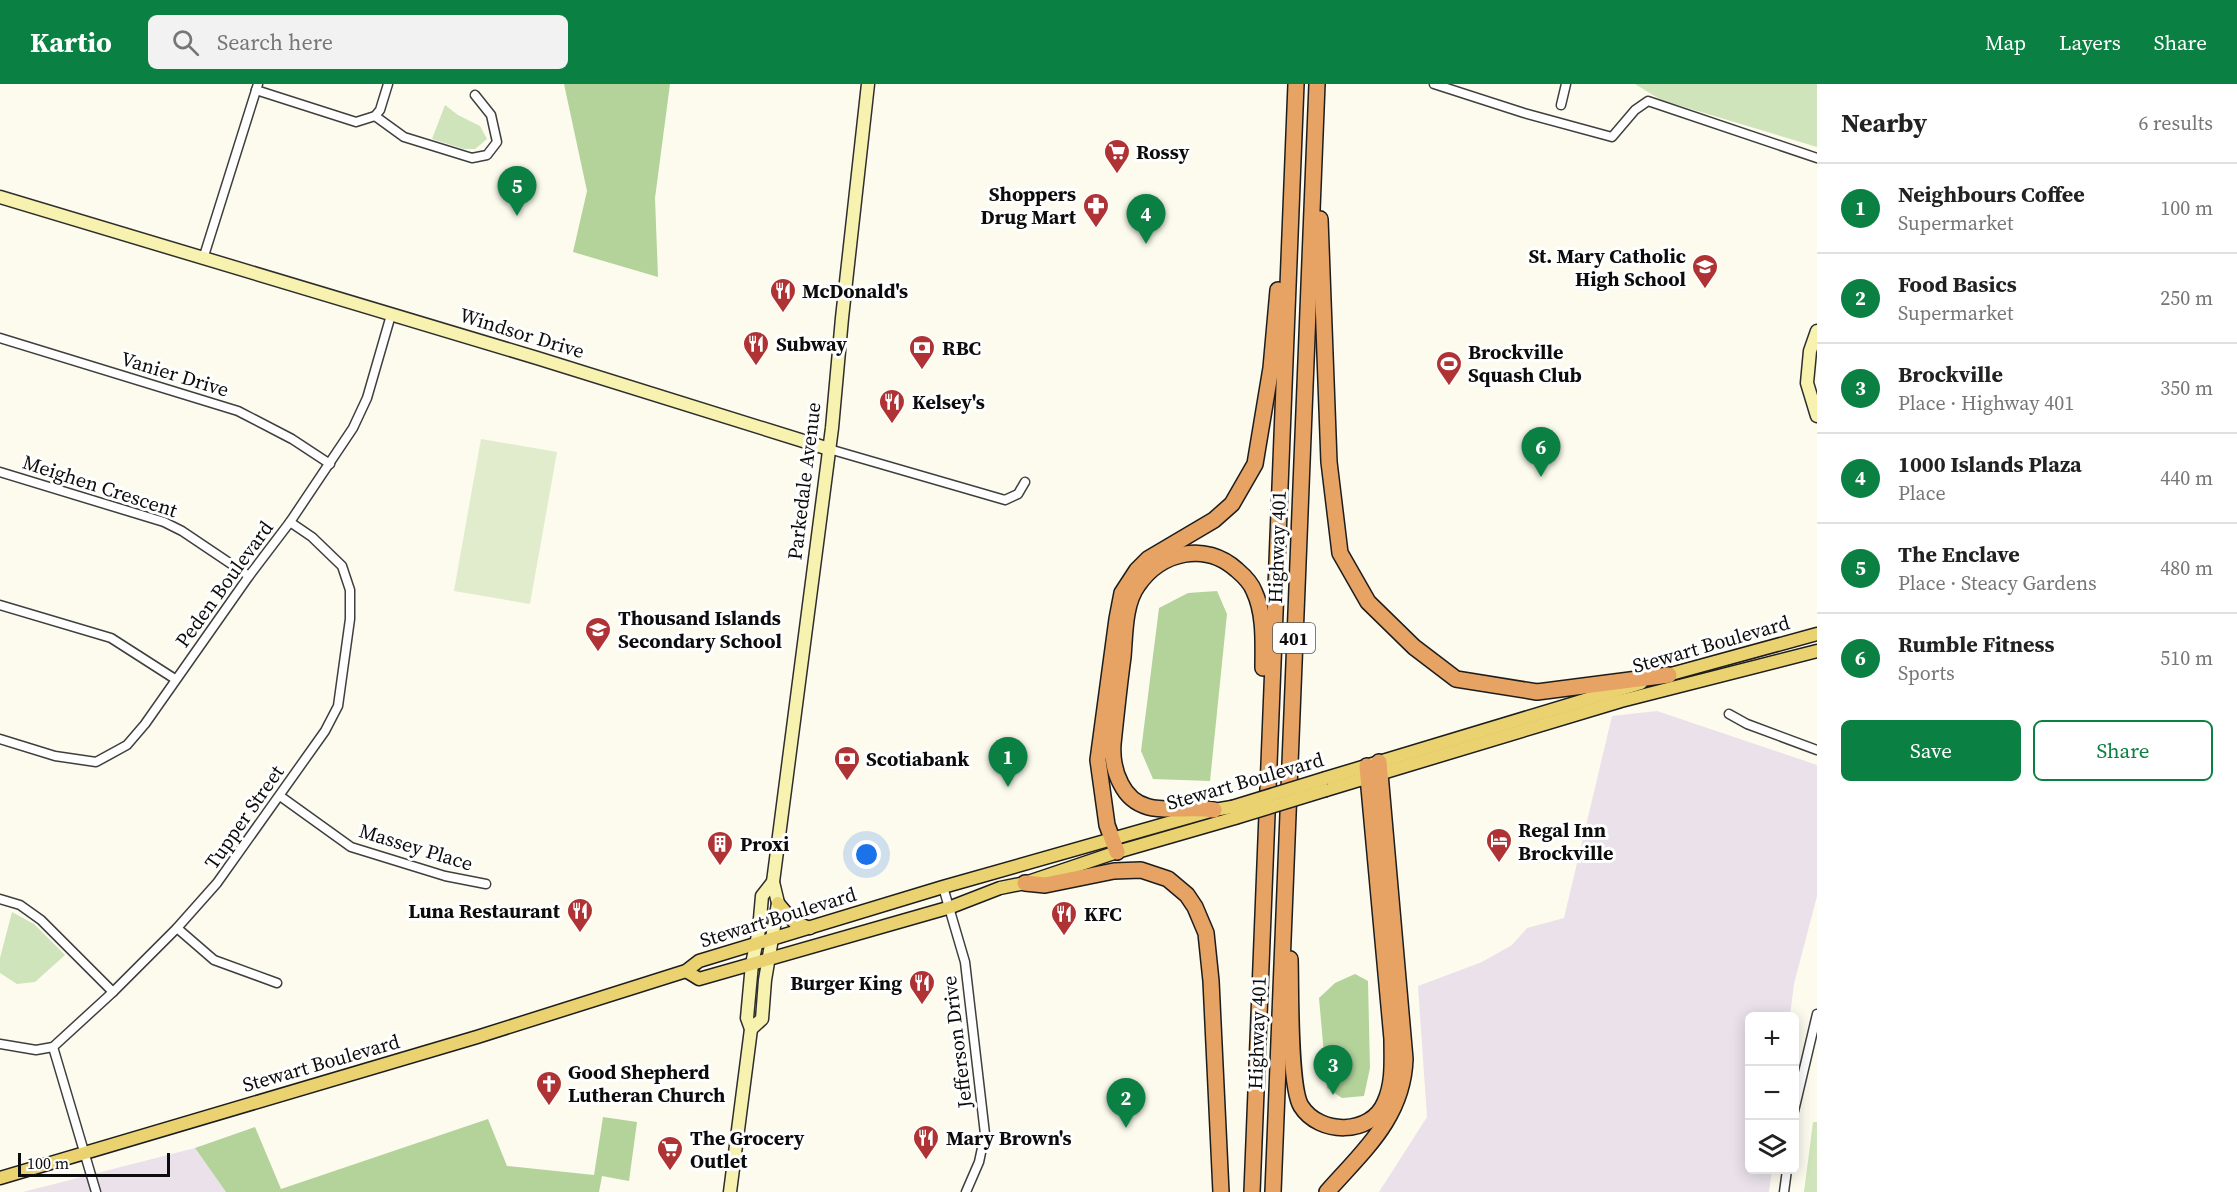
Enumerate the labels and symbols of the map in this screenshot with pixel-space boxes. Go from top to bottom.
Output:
supermarket icon: Rossy [1102,137,1132,175]
place label: Rossy [1136,138,1190,166]
pin: 5 [498,166,536,216]
place label: Shoppers Drug Mart [981,180,1077,231]
pharmacy icon: Shoppers Drug Mart [1081,191,1111,229]
pin: 4 [1126,194,1166,244]
place label: St. Mary Catholic High School [1528,242,1686,293]
school or university icon: St. Mary Catholic High School [1690,252,1720,290]
restaurant icon: McDonald's [768,276,798,314]
place label: McDonald's [802,277,908,305]
street label: Windsor Drive [456,301,588,365]
restaurant icon: Subway [741,329,771,367]
place label: Subway [776,330,847,358]
bank icon: RBC [907,333,937,371]
place label: RBC [942,334,981,362]
place label: Brockville Squash Club [1468,338,1582,389]
street label: Vanier Drive [118,344,232,404]
sports icon: Brockville Squash Club [1434,349,1464,387]
restaurant icon: Kelsey's [877,387,907,425]
place label: Kelsey's [912,388,985,416]
street label: Parkedale Avenue [780,401,828,561]
pin: 6 [1522,428,1560,477]
street label: Meighen Crescent [19,448,181,524]
street label: Highway 401 [1261,490,1293,604]
street label: Peden Boulevard [168,514,280,653]
place label: Thousand Islands Secondary School [618,604,782,655]
street label: Stewart Boulevard [1629,608,1793,680]
school or university icon: Thousand Islands Secondary School [583,615,613,653]
road number: 401 [1273,623,1315,653]
pin: 1 [988,738,1028,787]
bank icon: Scotiabank [832,744,862,782]
place label: Scotiabank [866,745,969,773]
street label: Stewart Boulevard [1163,745,1327,817]
street label: Tupper Street [198,759,291,875]
street label: Massey Place [356,816,476,878]
place label: Regal Inn Brockville [1518,816,1613,867]
hotel icon: Regal Inn Brockville [1484,826,1514,864]
building icon: Proxi [705,829,735,867]
place label: Proxi [740,830,789,858]
your location [852,840,881,869]
street label: Stewart Boulevard [696,880,860,954]
restaurant icon: Luna Restaurant [565,896,595,934]
place label: Luna Restaurant [408,897,561,925]
restaurant icon: KFC [1049,899,1079,937]
place label: KFC [1084,900,1122,928]
restaurant icon: Burger King [907,968,937,1006]
place label: Burger King [790,969,902,997]
street label: Jefferson Drive [935,974,979,1111]
street label: Highway 401 [1241,976,1273,1090]
street label: Stewart Boulevard [239,1027,403,1099]
pin: 3 [1314,1046,1352,1095]
place label: Good Shepherd Lutheran Church [568,1058,725,1109]
church icon: Good Shepherd Lutheran Church [534,1069,564,1107]
pin: 2 [1106,1078,1146,1128]
restaurant icon: Mary Brown's [911,1123,941,1161]
place label: The Grocery Outlet [690,1124,805,1175]
place label: Mary Brown's [946,1124,1072,1152]
supermarket icon: The Grocery Outlet [655,1134,685,1172]
scale bar [18,1150,170,1178]

